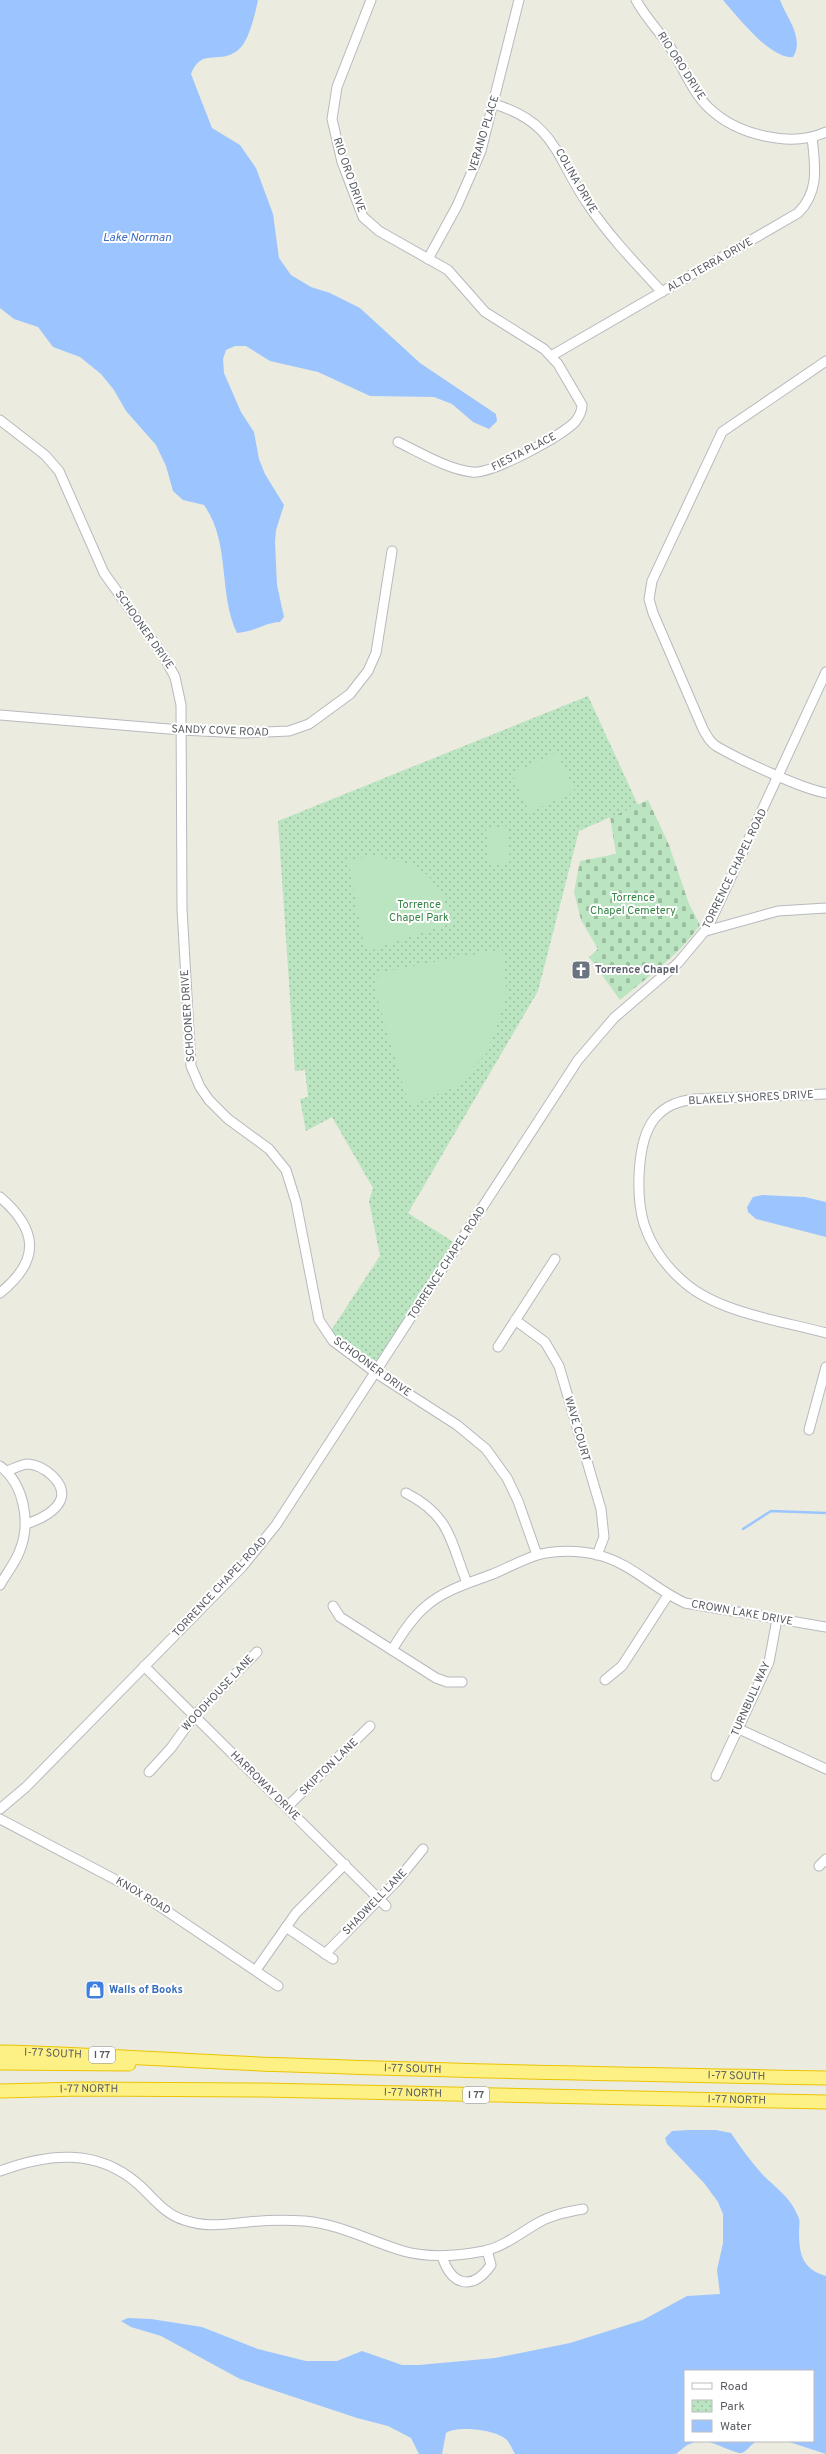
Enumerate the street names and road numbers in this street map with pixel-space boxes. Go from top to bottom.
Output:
street label: RIO ORO DRIVE [654,29,708,103]
street label: VERANO PLACE [466,94,502,174]
street label: RIO ORO DRIVE [330,136,368,214]
street label: COLINA DRIVE [552,146,600,216]
street label: ALTO TERRA DRIVE [665,235,755,295]
street label: FIESTA PLACE [489,430,559,474]
street label: SCHOONER DRIVE [112,588,176,672]
street label: SANDY COVE ROAD [171,722,269,740]
street label: TORRENCE CHAPEL ROAD [700,806,770,932]
street label: SCHOONER DRIVE [178,969,198,1063]
street label: BLAKELY SHORES DRIVE [688,1088,814,1108]
street label: TORRENCE CHAPEL ROAD [405,1204,489,1322]
street label: SCHOONER DRIVE [330,1334,414,1400]
street label: WAVE COURT [561,1395,593,1463]
street label: TORRENCE CHAPEL ROAD [170,1534,270,1640]
street label: CROWN LAKE DRIVE [690,1597,794,1629]
street label: WOODHOUSE LANE [179,1652,257,1734]
street label: TURNBULL WAY [728,1659,774,1739]
street label: SKIPTON LANE [297,1736,361,1798]
street label: HARROWAY DRIVE [227,1748,303,1824]
street label: SHADWELL LANE [340,1866,410,1938]
street label: KNOX ROAD [113,1874,173,1918]
street label: I-77 SOUTH [24,2046,82,2062]
road number: I 77 [89,2047,115,2063]
street label: I-77 SOUTH [384,2061,442,2077]
street label: I-77 SOUTH [707,2069,766,2084]
street label: I-77 NORTH [60,2082,118,2097]
street label: I-77 NORTH [384,2086,442,2101]
road number: I 77 [463,2087,489,2103]
street label: I-77 NORTH [708,2092,766,2108]

